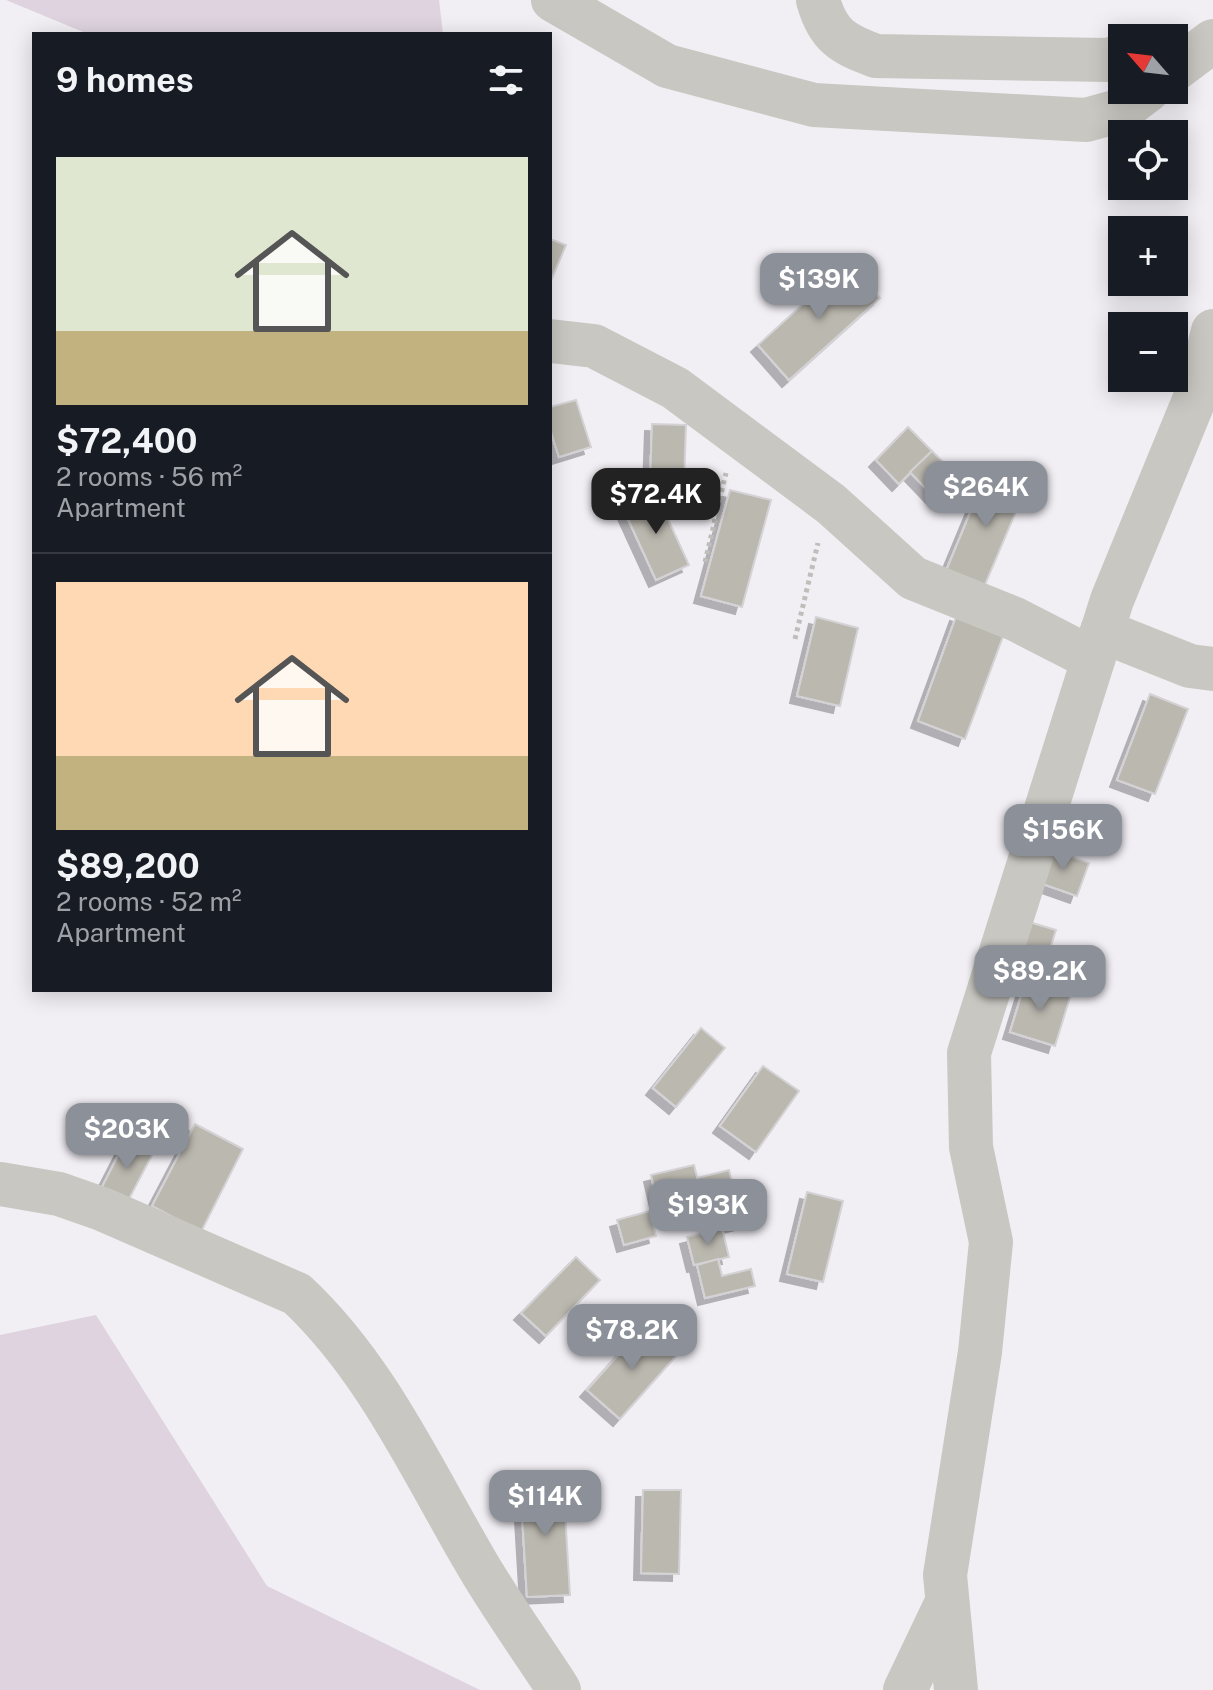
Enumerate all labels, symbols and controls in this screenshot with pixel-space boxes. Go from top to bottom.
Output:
north arrow [1108,24,1188,104]
map controls [1108,24,1188,392]
icon: filters [484,58,528,102]
text: 9 homes [56,60,194,100]
button: locate [1108,120,1188,200]
icon: home [220,209,364,353]
button: + [1108,216,1188,296]
pin: $139K [763,253,875,321]
text: $139K [778,263,860,294]
button: − [1108,312,1188,392]
text: $72,400 [56,421,197,461]
text: 2 rooms · 56 m² [56,461,242,492]
pin: $264K [930,461,1042,529]
pin: $72.4K [591,468,721,536]
text: $264K [943,471,1030,502]
text: $72.4K [609,478,703,509]
text: Apartment [56,492,186,523]
icon: home [220,634,364,778]
pin: $156K [1007,804,1119,872]
text: $156K [1022,814,1104,845]
text: $89,200 [56,846,200,886]
text: 2 rooms · 52 m² [56,886,242,917]
text: Apartment [56,917,186,948]
pin: $89.2K [975,945,1105,1013]
text: $89.2K [993,955,1087,986]
pin: $203K [71,1103,183,1171]
text: $203K [84,1113,170,1144]
pin: $193K [652,1179,764,1247]
text: $193K [667,1189,749,1220]
pin: $78.2K [567,1304,697,1372]
text: $78.2K [585,1314,679,1345]
pin: $114K [489,1470,601,1538]
text: $114K [507,1480,583,1511]

